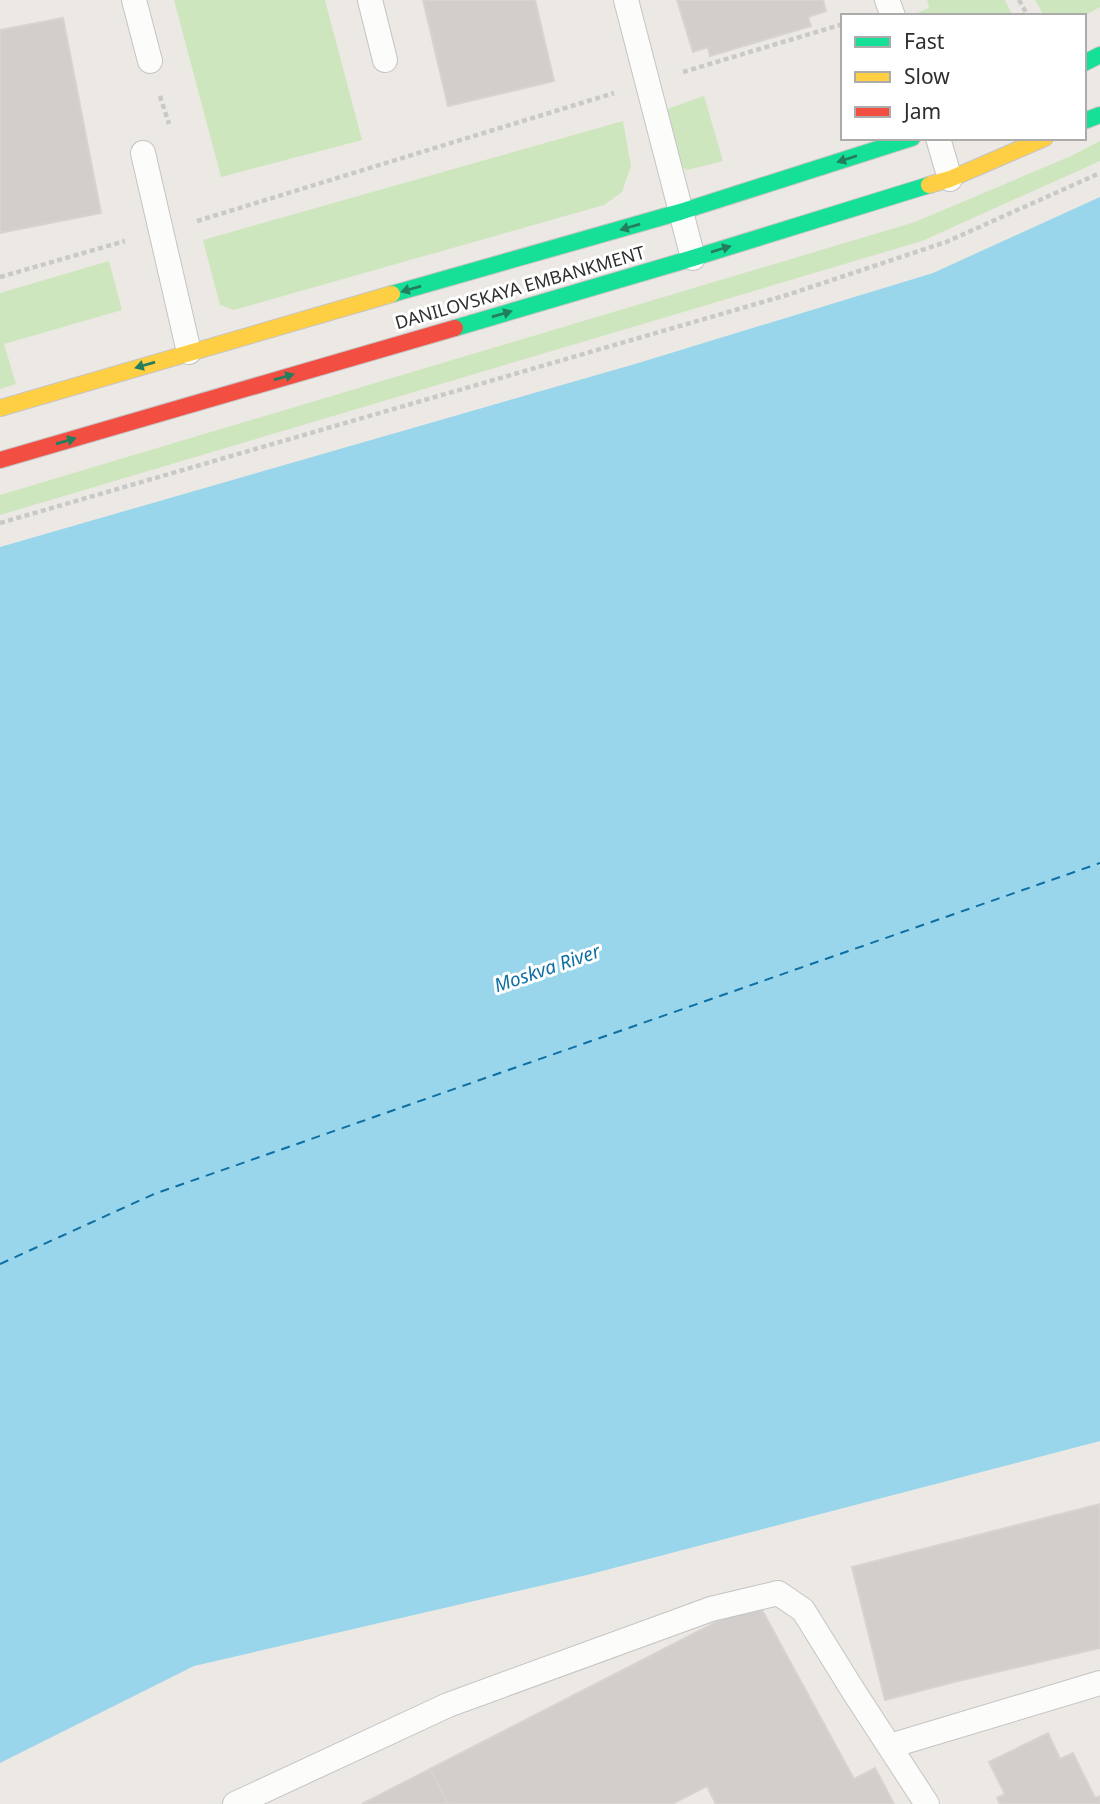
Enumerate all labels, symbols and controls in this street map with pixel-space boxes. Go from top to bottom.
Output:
legend [841,14,1086,140]
text: Fast [904,27,945,55]
text: Slow [904,62,950,90]
text: Jam [902,97,941,125]
one-way arrow [836,154,857,165]
one-way arrow [619,222,640,232]
street label: DANILOVSKAYA EMBANKMENT [392,240,647,334]
one-way arrow [710,244,731,254]
one-way arrow [400,284,422,295]
one-way arrow [492,308,513,318]
one-way arrow [134,360,156,371]
one-way arrow [274,372,295,382]
one-way arrow [55,435,77,446]
water label: Moskva River [490,937,605,998]

